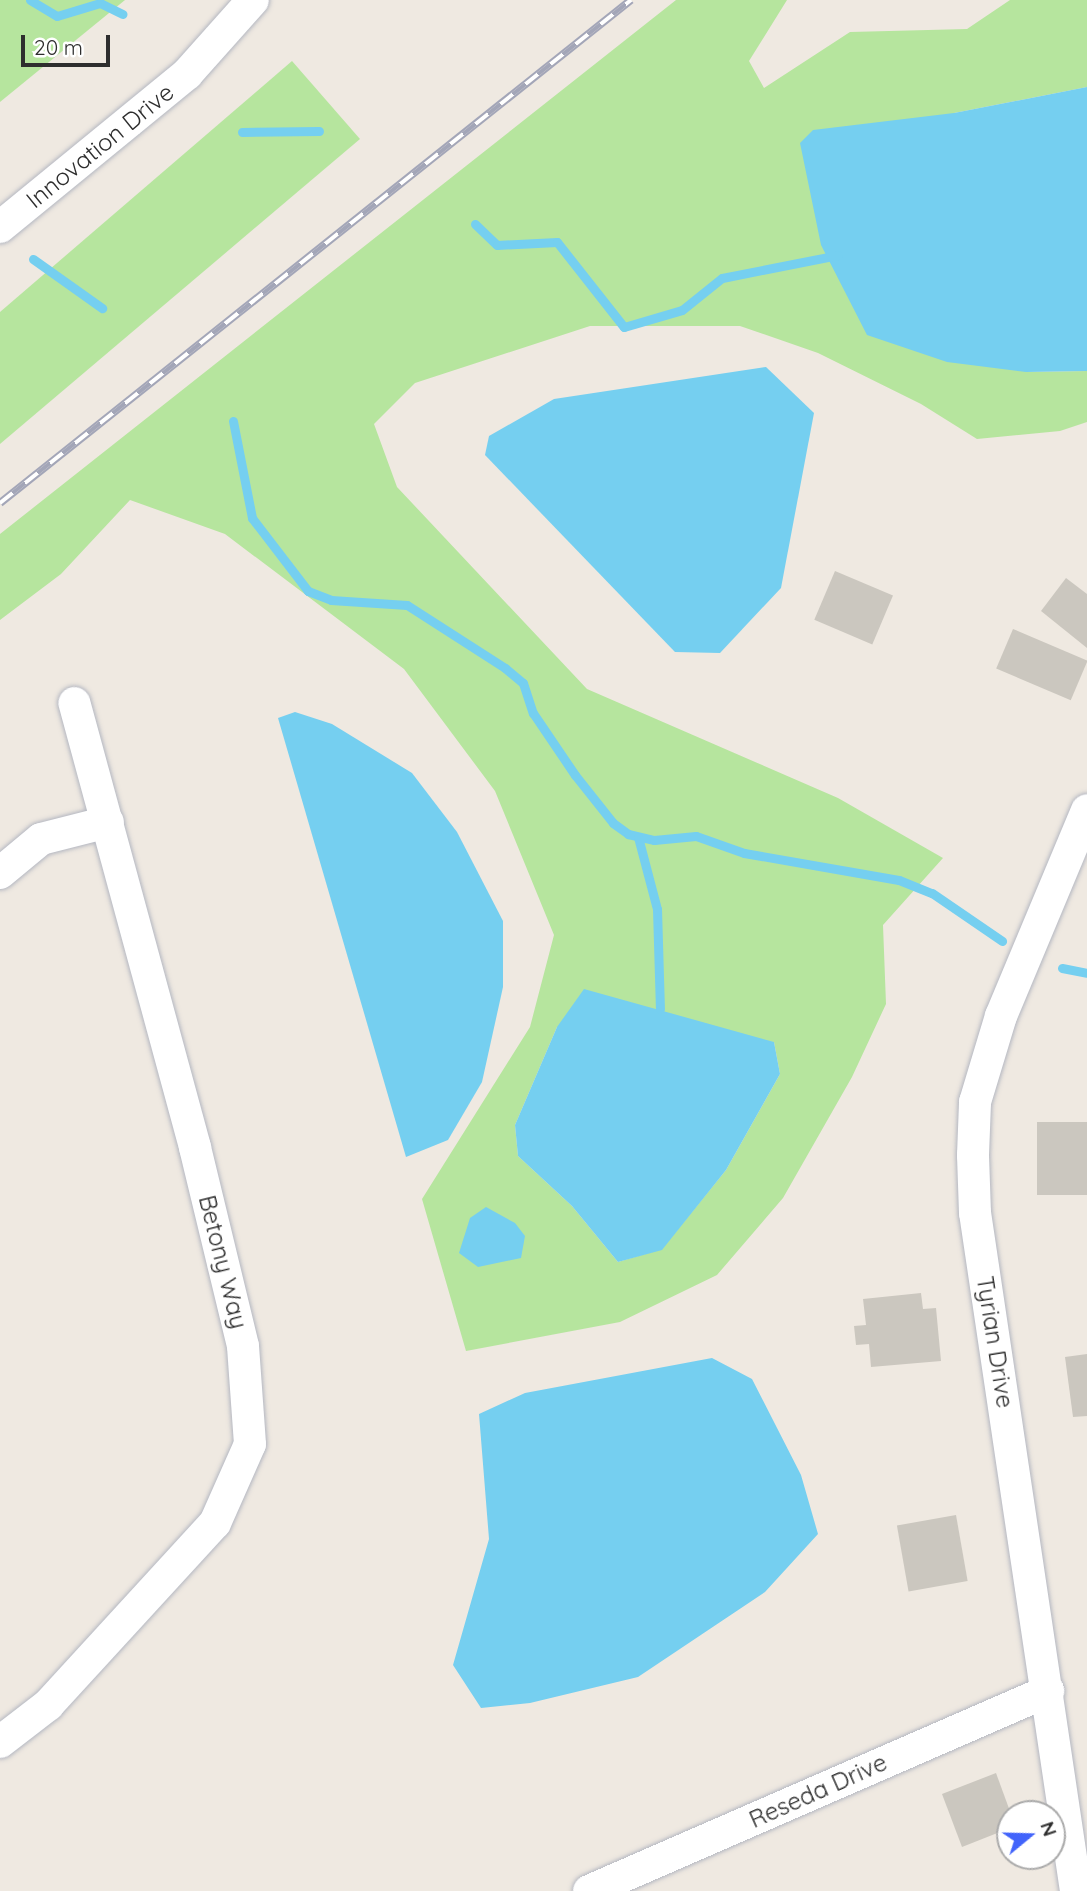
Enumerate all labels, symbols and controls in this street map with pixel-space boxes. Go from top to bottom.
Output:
scale bar [24,21,114,65]
text: 20 m [34,34,83,60]
street label: Innovation Drive [21,78,179,214]
street label: Betony Way [192,1192,254,1332]
street label: Tyrian Drive [970,1274,1020,1410]
street label: Reseda Drive [745,1748,891,1834]
north arrow [996,1800,1066,1870]
text: N [1035,1818,1063,1839]

